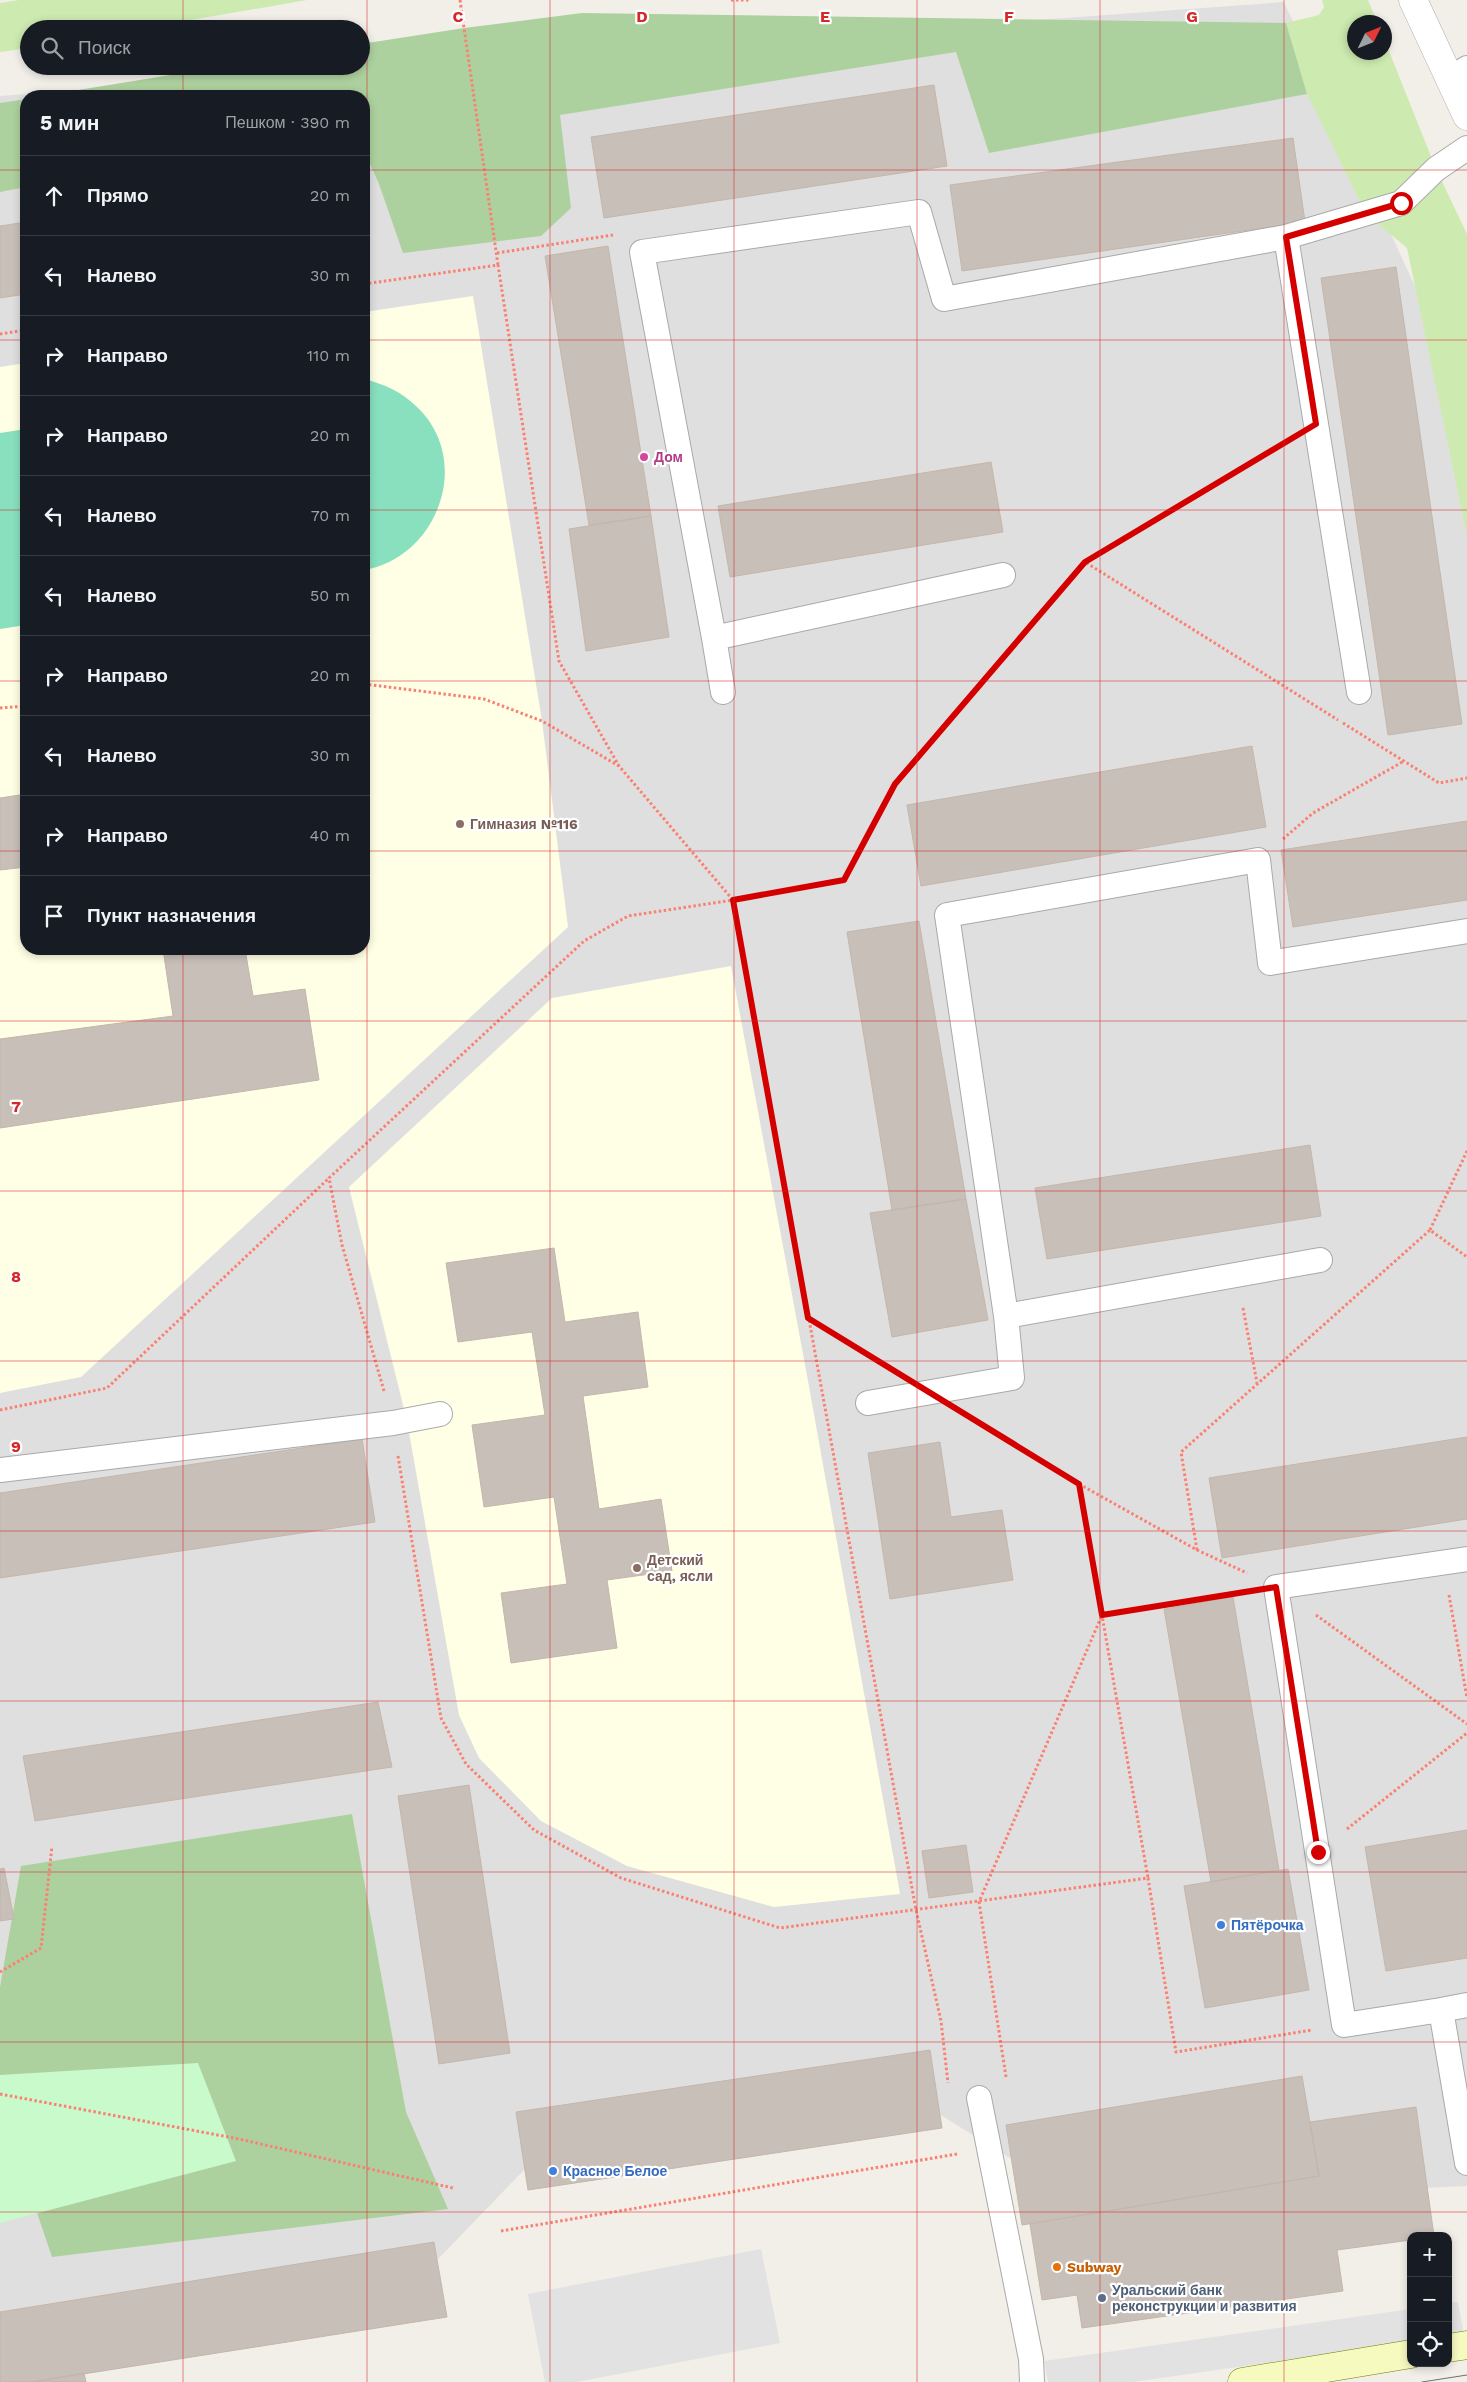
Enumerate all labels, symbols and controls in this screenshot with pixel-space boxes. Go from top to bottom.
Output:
text: C [453,7,464,26]
text: D [636,7,648,26]
text: E [820,7,830,26]
text: F [1004,7,1014,26]
text: G [1186,7,1198,26]
north arrow [1347,15,1392,60]
search box [20,20,370,75]
icon: search [38,34,66,62]
text: Поиск [78,36,131,59]
text: 5 мин [40,110,99,135]
text: Пешком · 390 m [225,113,350,132]
icon: ahead [40,182,68,210]
text: Прямо [87,184,149,207]
text: 20 m [310,186,350,205]
route start [1390,192,1413,215]
icon: left [40,262,68,290]
text: Налево [87,264,157,287]
text: 30 m [310,266,350,285]
icon: right [40,342,68,370]
text: Направо [87,344,168,367]
text: 110 m [307,346,350,365]
icon: right [40,422,68,450]
text: Направо [87,424,168,447]
text: 20 m [310,426,350,445]
place label: Дом [654,449,683,465]
marker: Дом [638,451,650,463]
icon: left [40,502,68,530]
text: Налево [87,504,157,527]
text: 70 m [311,506,350,525]
icon: left [40,582,68,610]
text: Налево [87,584,157,607]
text: 50 m [310,586,350,605]
icon: right [40,662,68,690]
text: Направо [87,664,168,687]
text: 20 m [310,666,350,685]
icon: left [40,742,68,770]
text: Налево [87,744,157,767]
text: 30 m [310,746,350,765]
place label: Гимназия №116 [470,816,578,832]
marker: Гимназия №116 [454,818,466,830]
icon: right [40,822,68,850]
text: Направо [87,824,168,847]
text: 40 m [310,826,350,845]
icon: arrive [40,902,68,930]
text: Пункт назначения [87,904,256,927]
text: 7 [11,1097,21,1116]
text: 8 [11,1267,21,1286]
text: 9 [11,1437,21,1456]
place label: Детский сад, ясли [647,1552,713,1584]
marker: Детский сад, ясли [631,1562,643,1574]
route end [1307,1841,1330,1864]
place label: Пятёрочка [1231,1917,1304,1933]
marker: Пятёрочка [1215,1919,1227,1931]
place label: Красное Белое [563,2163,668,2179]
marker: Красное Белое [547,2165,559,2177]
map controls [1407,2232,1452,2367]
button: + [1407,2232,1452,2277]
place label: Subway [1067,2259,1121,2275]
marker: Subway [1051,2261,1063,2273]
button: − [1407,2277,1452,2322]
place label: Уральский банк реконструкции и развития [1112,2282,1297,2314]
marker: Уральский банк реконструкции и развития [1096,2292,1108,2304]
button: locate [1407,2322,1452,2367]

